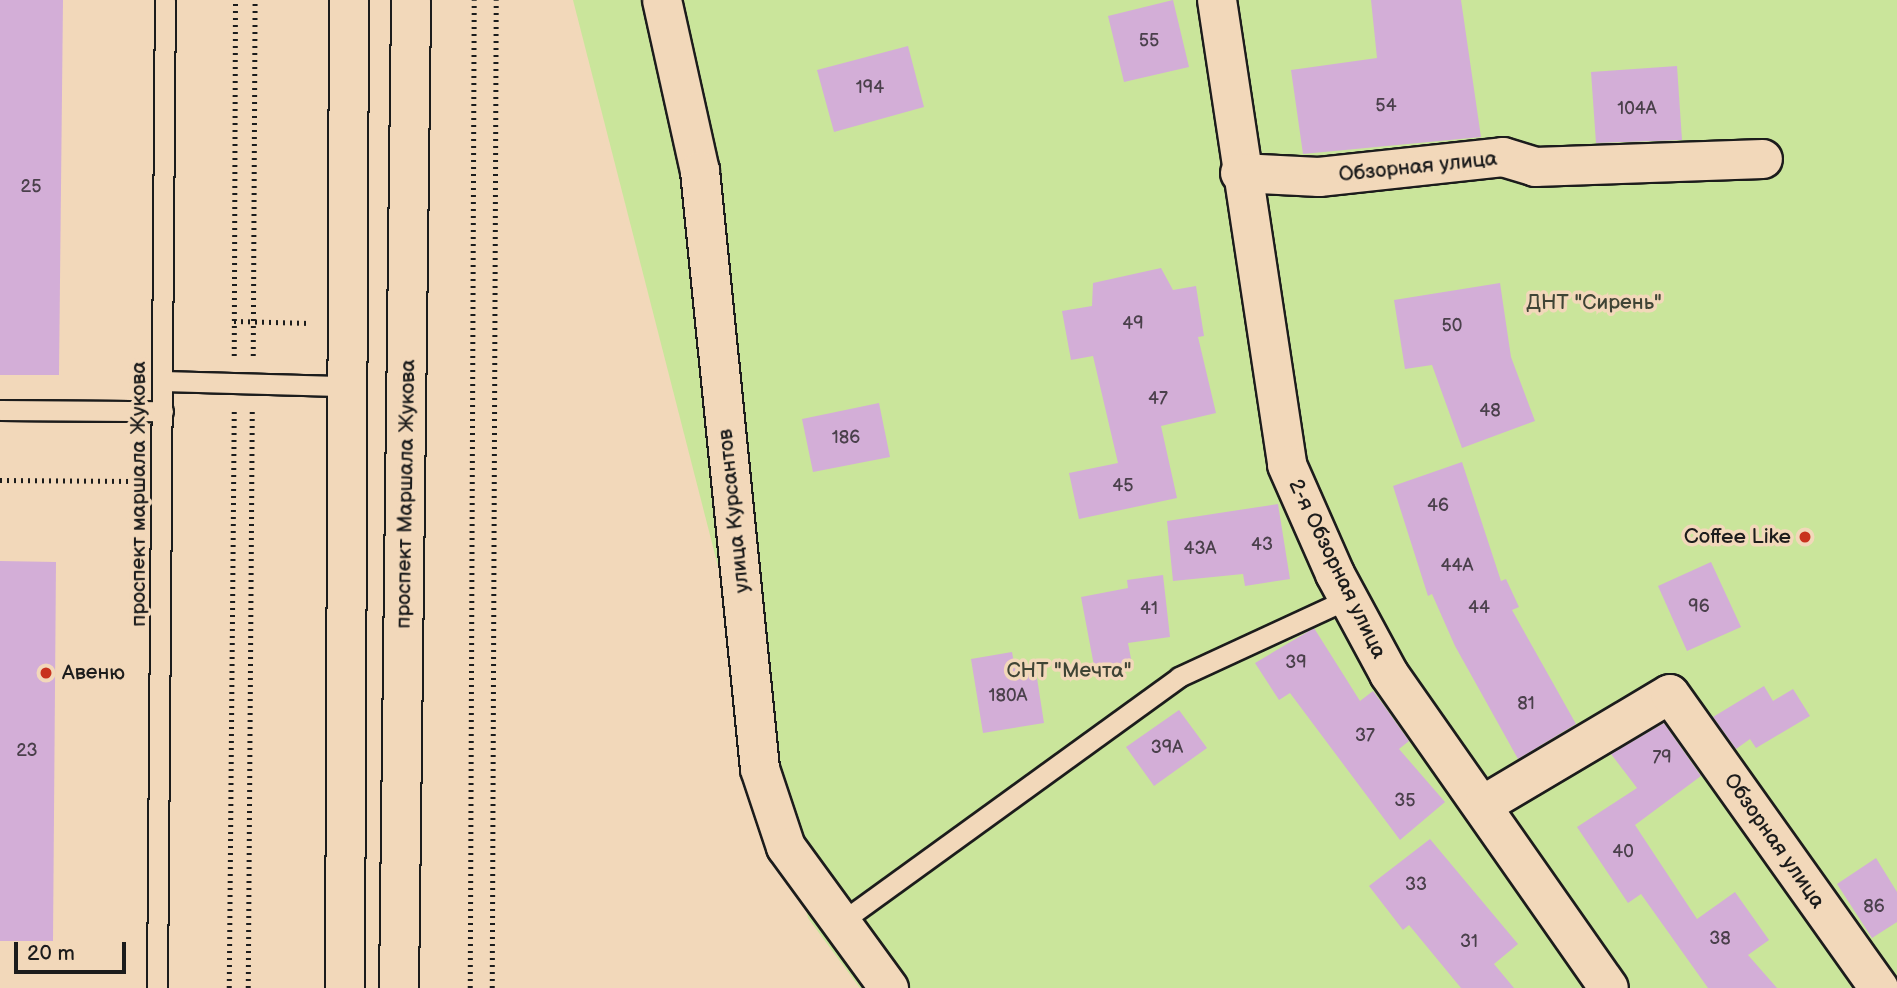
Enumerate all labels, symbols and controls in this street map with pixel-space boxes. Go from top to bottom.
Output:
house number: 55 [1139,30,1159,52]
house number: 194 [856,77,884,99]
house number: 54 [1375,95,1397,117]
house number: 104А [1617,98,1657,120]
street label: Обзорная улица [1337,146,1499,188]
house number: 25 [21,176,41,198]
park label: ДНТ "Сирень" [1526,290,1662,316]
house number: 49 [1122,313,1144,335]
house number: 50 [1442,315,1462,337]
street label: проспект Маршала Жукова [391,359,421,629]
street label: проспект маршала Жукова [126,361,152,627]
house number: 47 [1148,388,1168,410]
house number: 48 [1479,400,1501,422]
house number: 186 [832,427,860,449]
street label: улица Курсантов [713,428,755,594]
house number: 45 [1112,475,1134,497]
street label: 2-я Обзорная улица [1283,475,1391,663]
house number: 46 [1427,495,1449,517]
place label: Coffee Like [1684,524,1791,550]
marker: Coffee Like [1797,529,1813,545]
house number: 43 [1251,534,1273,556]
house number: 43А [1184,538,1216,560]
house number: 44А [1441,555,1473,577]
house number: 96 [1688,596,1710,618]
house number: 44 [1468,597,1490,619]
house number: 41 [1140,598,1158,620]
house number: 39 [1285,652,1307,674]
park label: СНТ "Мечта" [1006,658,1132,684]
place label: Авеню [62,660,125,686]
marker: Авеню [36,663,56,683]
house number: 180А [989,685,1027,707]
house number: 81 [1517,693,1535,715]
house number: 37 [1355,725,1375,747]
house number: 39А [1151,737,1183,759]
house number: 23 [16,740,38,762]
house number: 79 [1652,747,1672,769]
street label: Обзорная улица [1718,769,1830,913]
house number: 35 [1394,790,1416,812]
house number: 40 [1612,841,1634,863]
house number: 33 [1405,874,1427,896]
house number: 86 [1863,896,1885,918]
scale bar [18,928,130,972]
house number: 38 [1709,928,1731,950]
house number: 31 [1460,931,1478,953]
text: 20 m [27,941,75,966]

